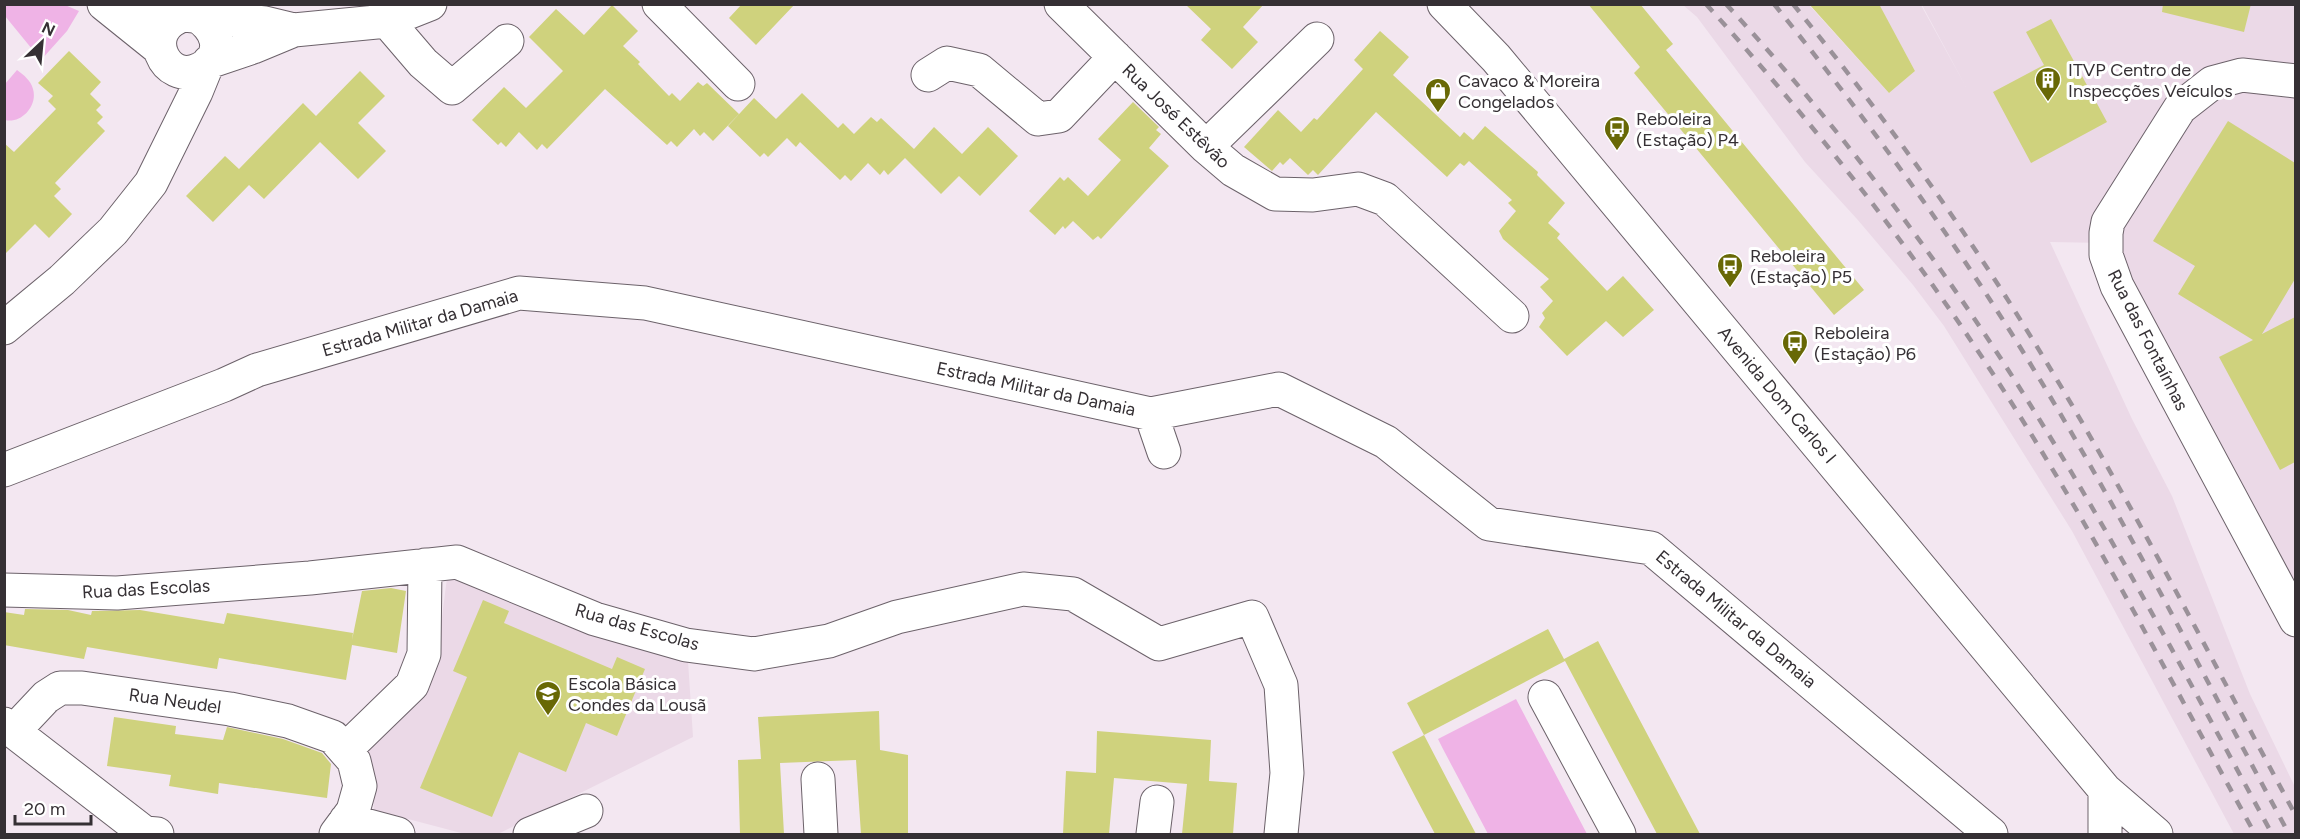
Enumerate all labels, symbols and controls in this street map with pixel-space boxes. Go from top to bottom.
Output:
north arrow [12,12,72,72]
text: N [39,18,58,40]
street label: Rua José Estêvão [1117,59,1235,173]
place label: ITVP Centro de Inspecções Veículos [2068,59,2233,102]
building icon: ITVP Centro de Inspecções Veículos [2033,65,2063,103]
place label: Cavaco & Moreira Congelados [1458,70,1600,113]
shop icon: Cavaco & Moreira Congelados [1423,76,1453,114]
place label: Reboleira (Estação) P4 [1636,108,1739,151]
bus stop icon: Reboleira (Estação) P4 [1602,114,1632,152]
place label: Reboleira (Estação) P5 [1750,245,1852,288]
bus stop icon: Reboleira (Estação) P5 [1715,251,1745,289]
street label: Rua das Fontaínhas [2103,266,2193,414]
street label: Estrada Militar da Damaia [319,284,521,362]
street label: Avenida Dom Carlos I [1713,322,1841,468]
place label: Reboleira (Estação) P6 [1814,322,1916,365]
bus stop icon: Reboleira (Estação) P6 [1780,328,1810,366]
street label: Estrada Militar da Damaia [934,357,1138,421]
street label: Estrada Militar da Damaia [1651,545,1821,693]
street label: Rua das Escolas [81,575,211,603]
street label: Rua das Escolas [572,599,702,655]
place label: Escola Básica Condes da Lousã [568,673,706,716]
school or university icon: Escola Básica Condes da Lousã [533,679,563,717]
street label: Rua Neudel [127,684,223,718]
scale bar [15,788,92,826]
text: 20 m [24,798,65,820]

